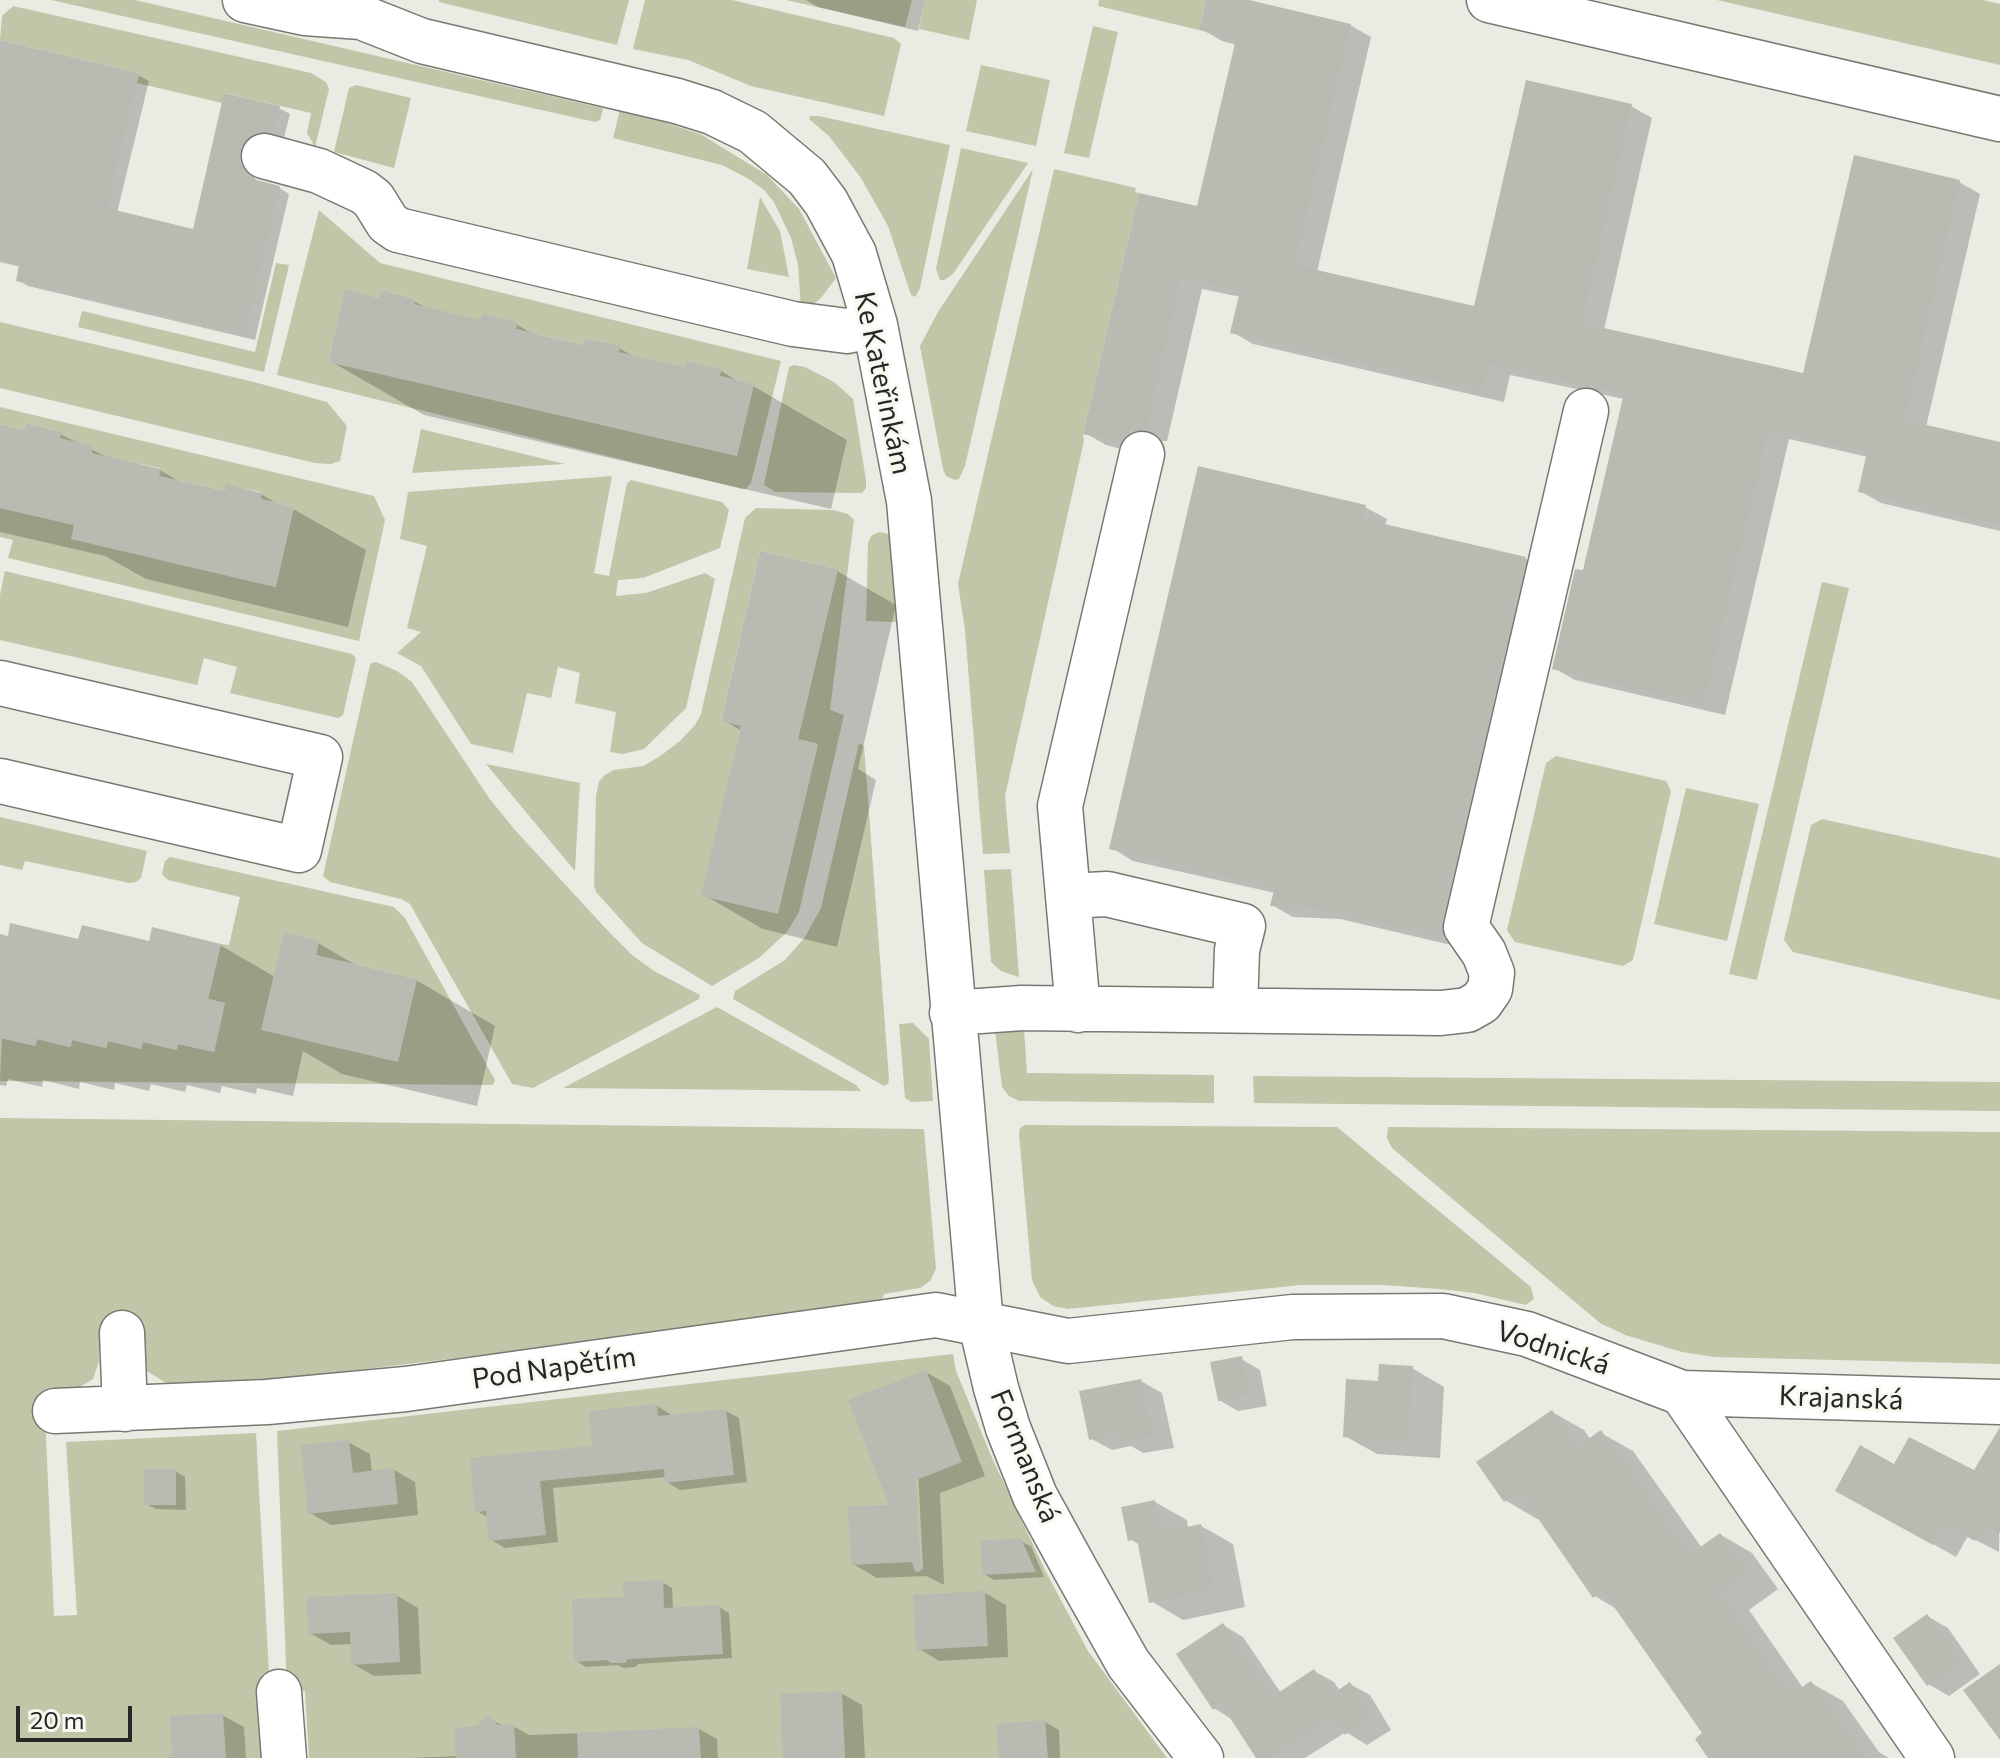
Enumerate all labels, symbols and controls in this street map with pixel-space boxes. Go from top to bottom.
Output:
street label: Ke Kateřinkám [847,289,919,477]
street label: Vodnická [1492,1314,1614,1382]
street label: Pod Napětím [470,1340,638,1396]
street label: Krajanská [1778,1379,1904,1417]
street label: Formanská [983,1384,1067,1528]
scale bar [20,1690,136,1740]
text: 20 m [30,1705,84,1734]

